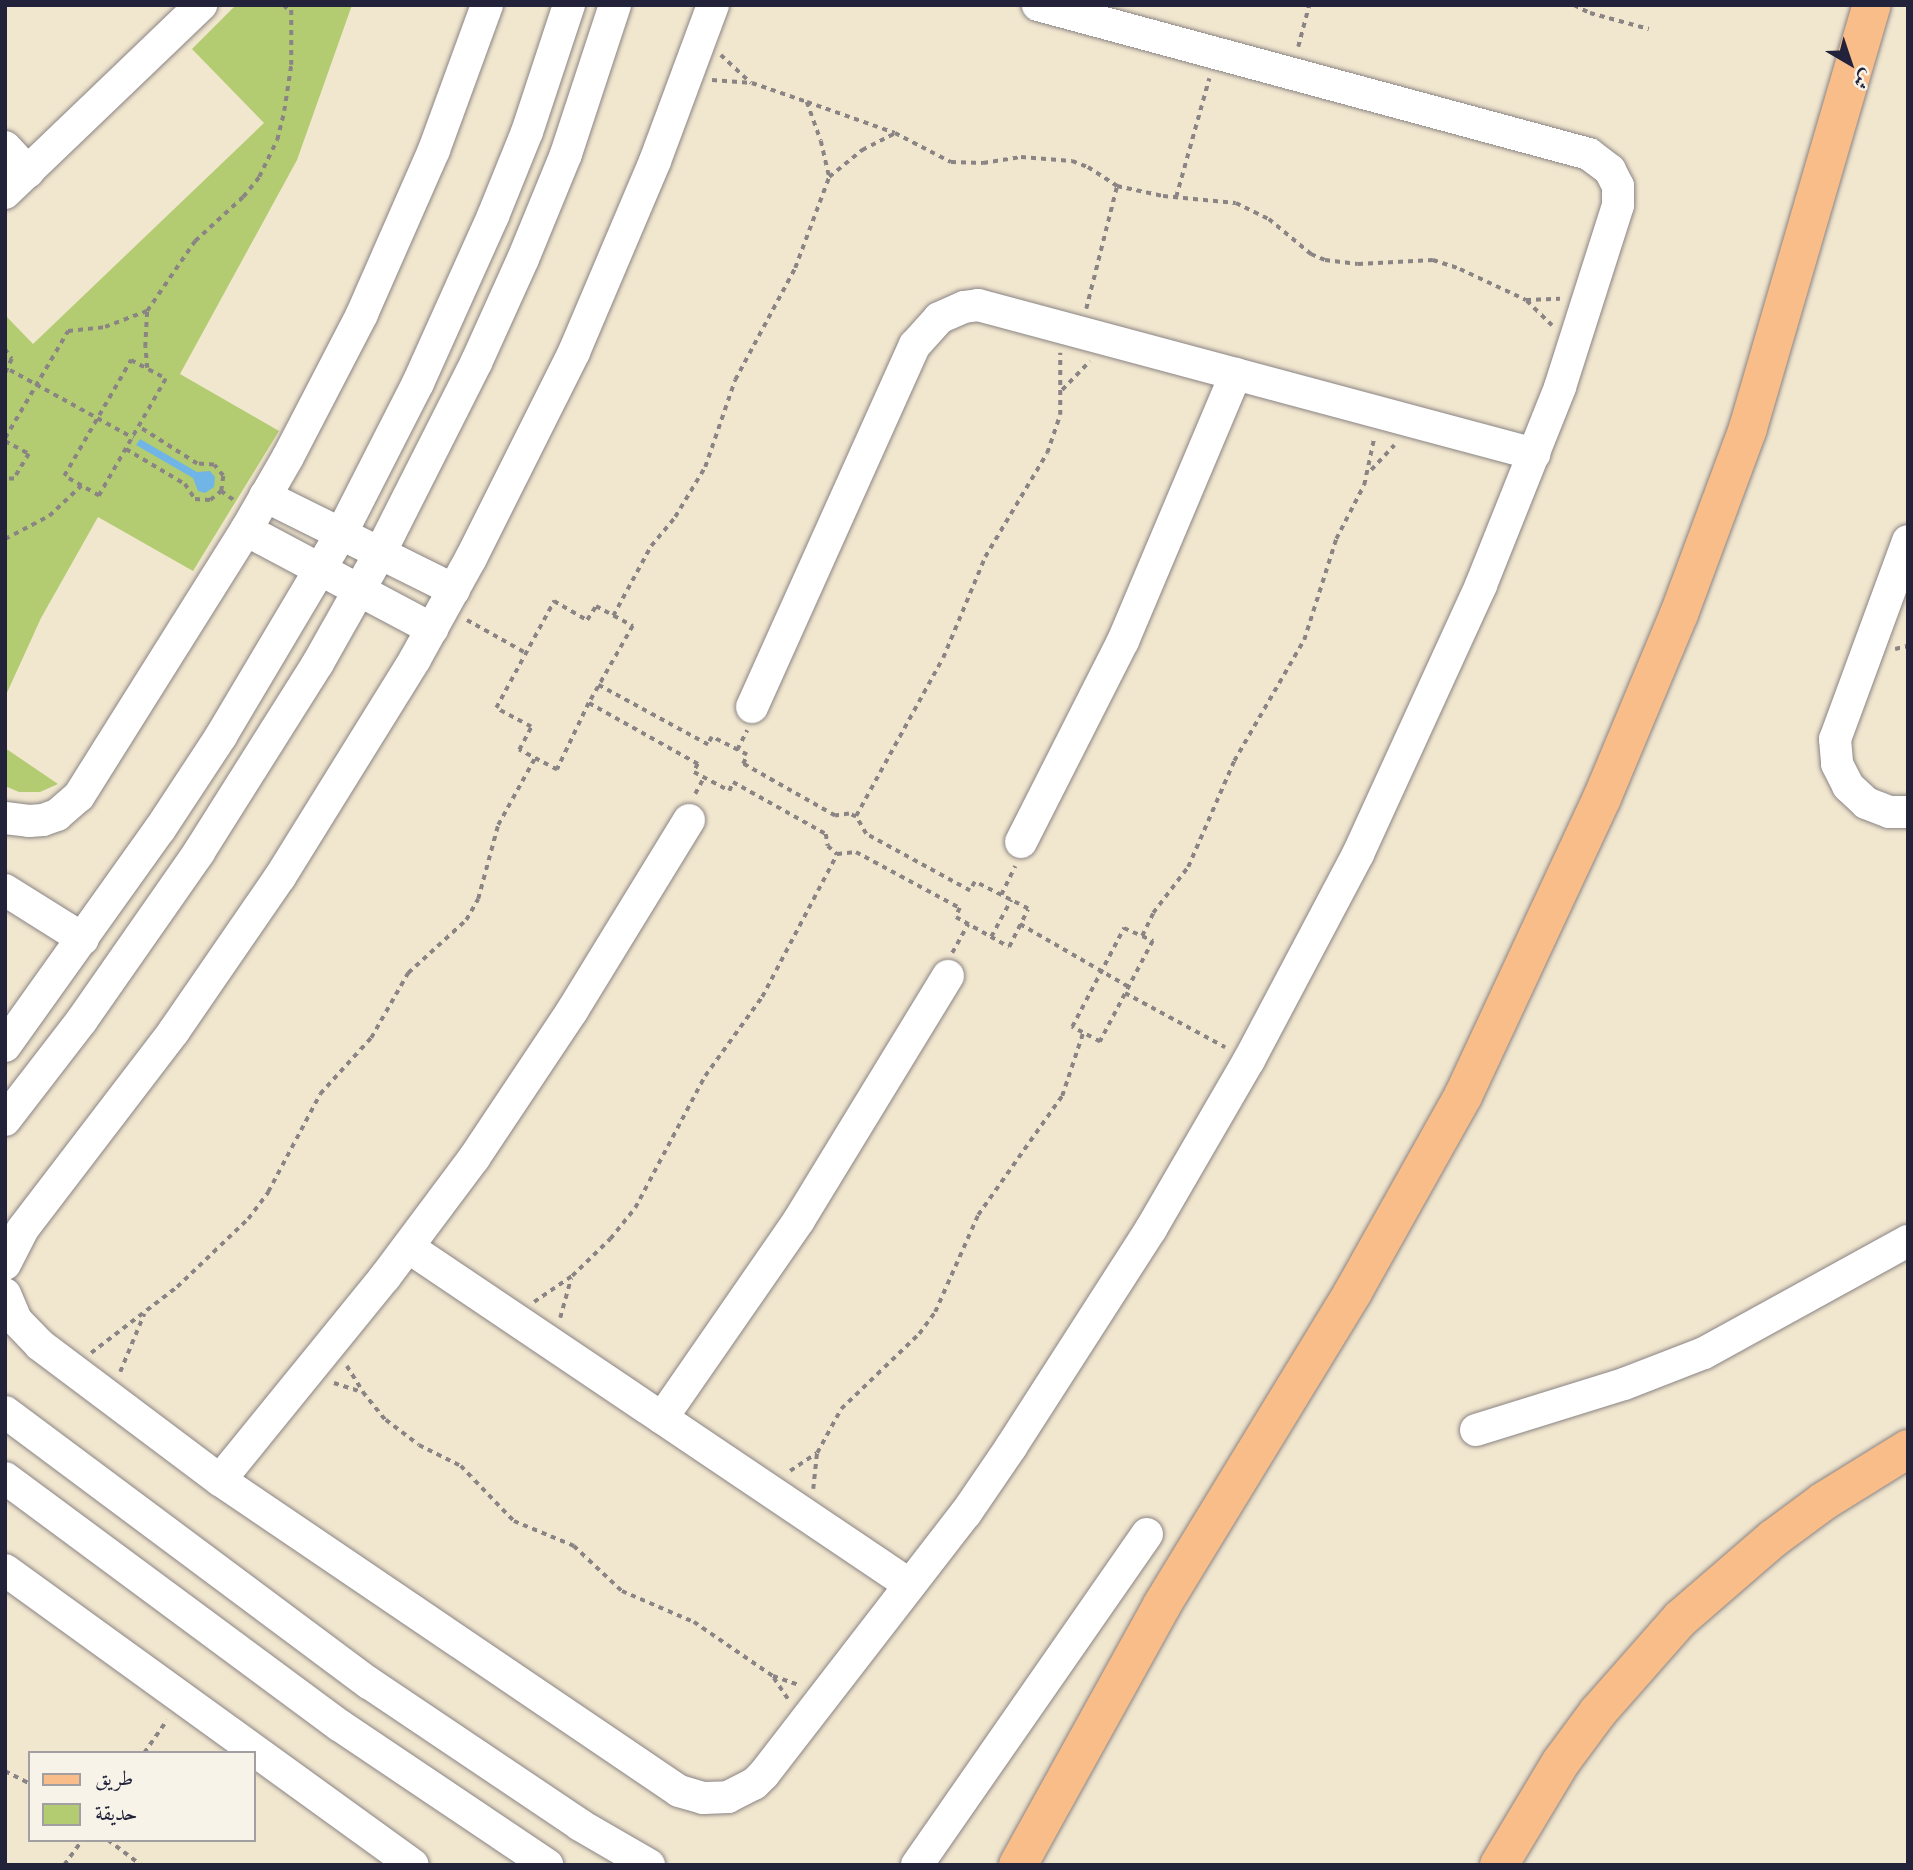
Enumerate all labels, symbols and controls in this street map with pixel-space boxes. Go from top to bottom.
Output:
north arrow [1815,28,1885,98]
text: ش [1849,65,1878,95]
legend [28,1751,256,1842]
text: طريق [95,1765,133,1791]
text: حديقة [95,1800,138,1826]

